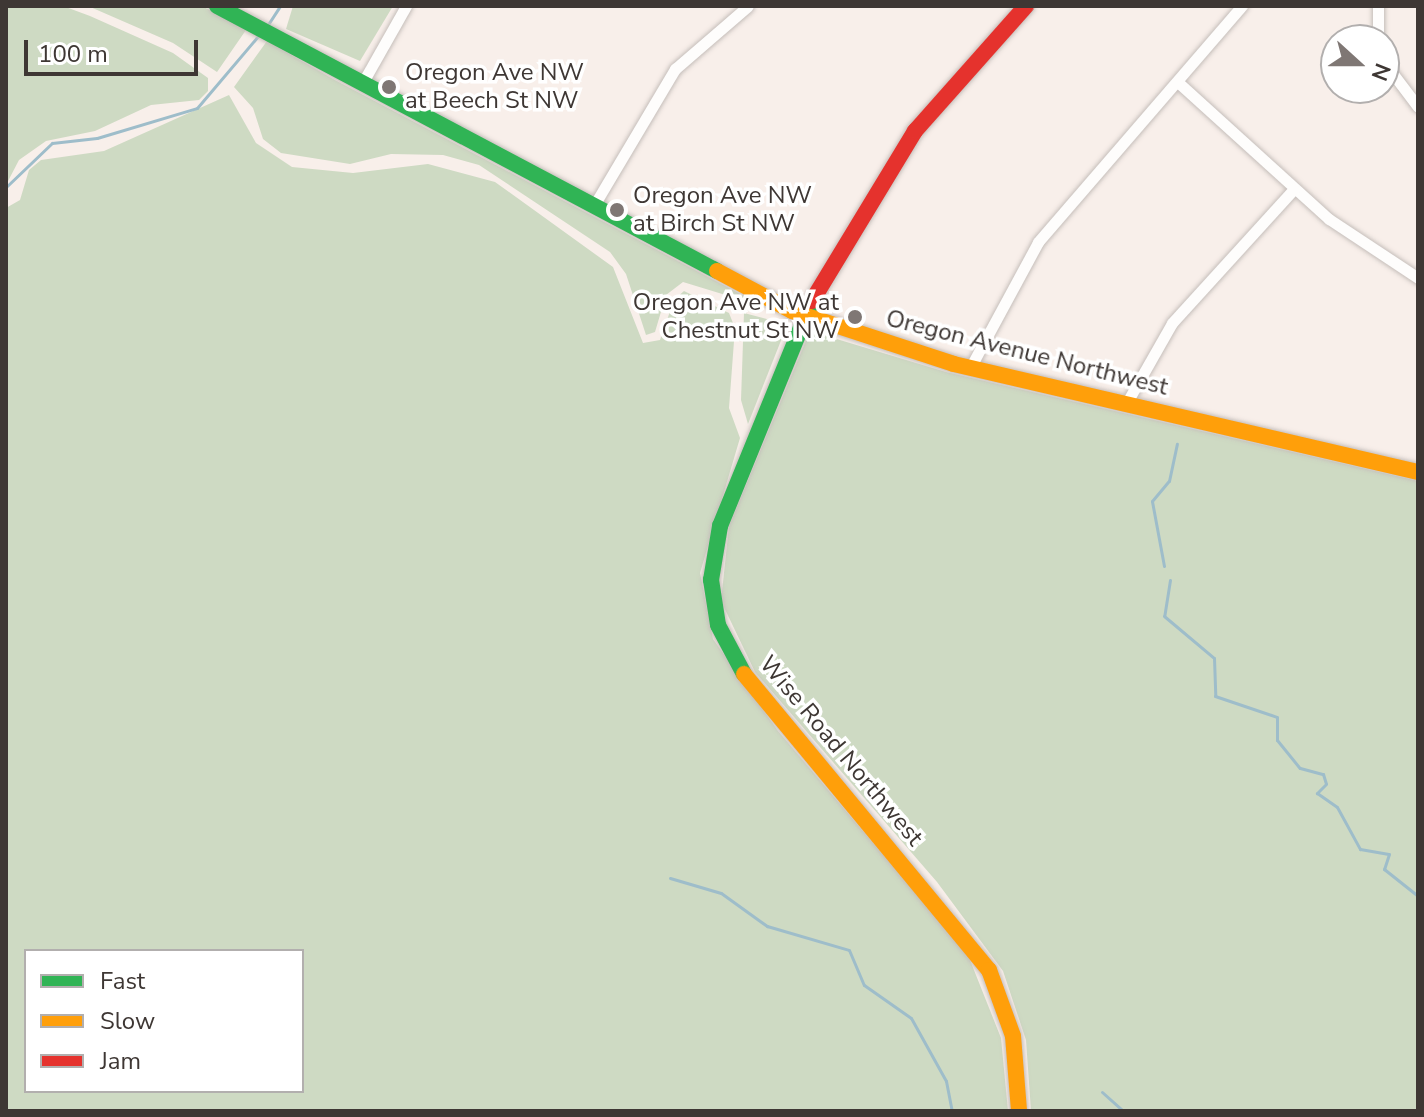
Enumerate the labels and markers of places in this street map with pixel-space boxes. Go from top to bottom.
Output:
place label: Oregon Ave NW at Beech St NW [405,59,584,115]
marker: Oregon Ave NW at Beech St NW [380,78,398,96]
place label: Oregon Ave NW at Birch St NW [633,182,812,238]
marker: Oregon Ave NW at Birch St NW [608,201,626,219]
place label: Oregon Ave NW at Chestnut St NW [633,289,839,345]
marker: Oregon Ave NW at Chestnut St NW [846,308,864,326]

